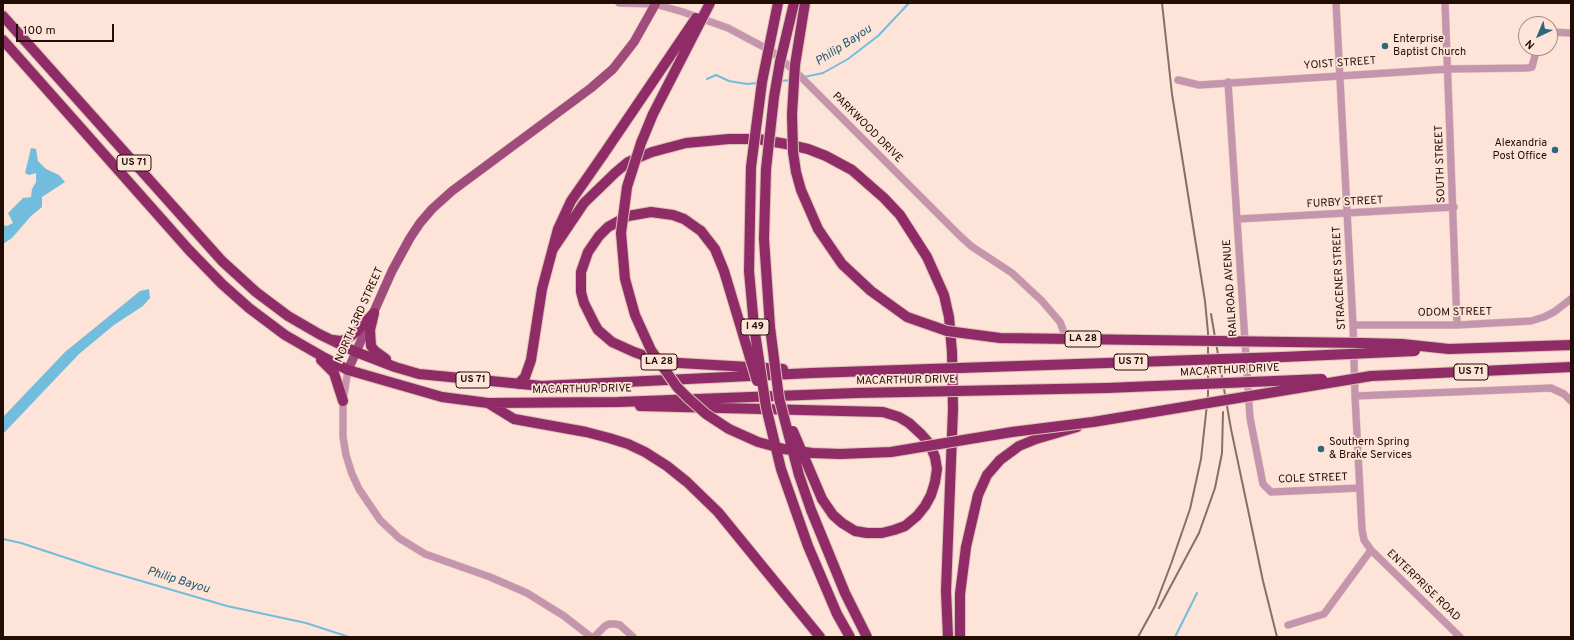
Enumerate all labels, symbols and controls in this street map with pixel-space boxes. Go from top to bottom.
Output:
scale bar [18,16,116,42]
north arrow [1518,16,1558,56]
water label: Philip Bayou [813,22,875,70]
text: 100 m [23,23,56,39]
place label: Enterprise Baptist Church [1393,33,1466,59]
text: N [1523,36,1538,52]
marker: Enterprise Baptist Church [1380,41,1390,51]
street label: YOIST STREET [1303,55,1377,73]
street label: PARKWOOD DRIVE [829,90,905,166]
street label: SOUTH STREET [1433,125,1449,203]
place label: Alexandria Post Office [1492,137,1547,163]
marker: Alexandria Post Office [1550,145,1560,155]
road number: US 71 [117,155,151,171]
street label: FURBY STREET [1306,194,1384,212]
street label: STRACENER STREET [1331,226,1349,330]
street label: RAILROAD AVENUE [1221,239,1241,337]
street label: NORTH 3RD STREET [333,265,387,365]
street label: ODOM STREET [1418,306,1492,320]
road number: I 49 [741,319,769,335]
road number: LA 28 [1065,331,1101,347]
road number: LA 28 [641,354,677,370]
road number: US 71 [1114,354,1148,370]
street label: MACARTHUR DRIVE [1180,362,1280,380]
road number: US 71 [1454,364,1488,380]
road number: US 71 [456,372,490,388]
street label: MACARTHUR DRIVE [856,374,956,388]
street label: MACARTHUR DRIVE [532,383,632,397]
place label: Southern Spring & Brake Services [1329,436,1412,462]
marker: Southern Spring & Brake Services [1316,444,1326,454]
street label: COLE STREET [1278,471,1348,487]
street label: ENTERPRISE ROAD [1383,547,1463,625]
water label: Philip Bayou [145,565,211,597]

